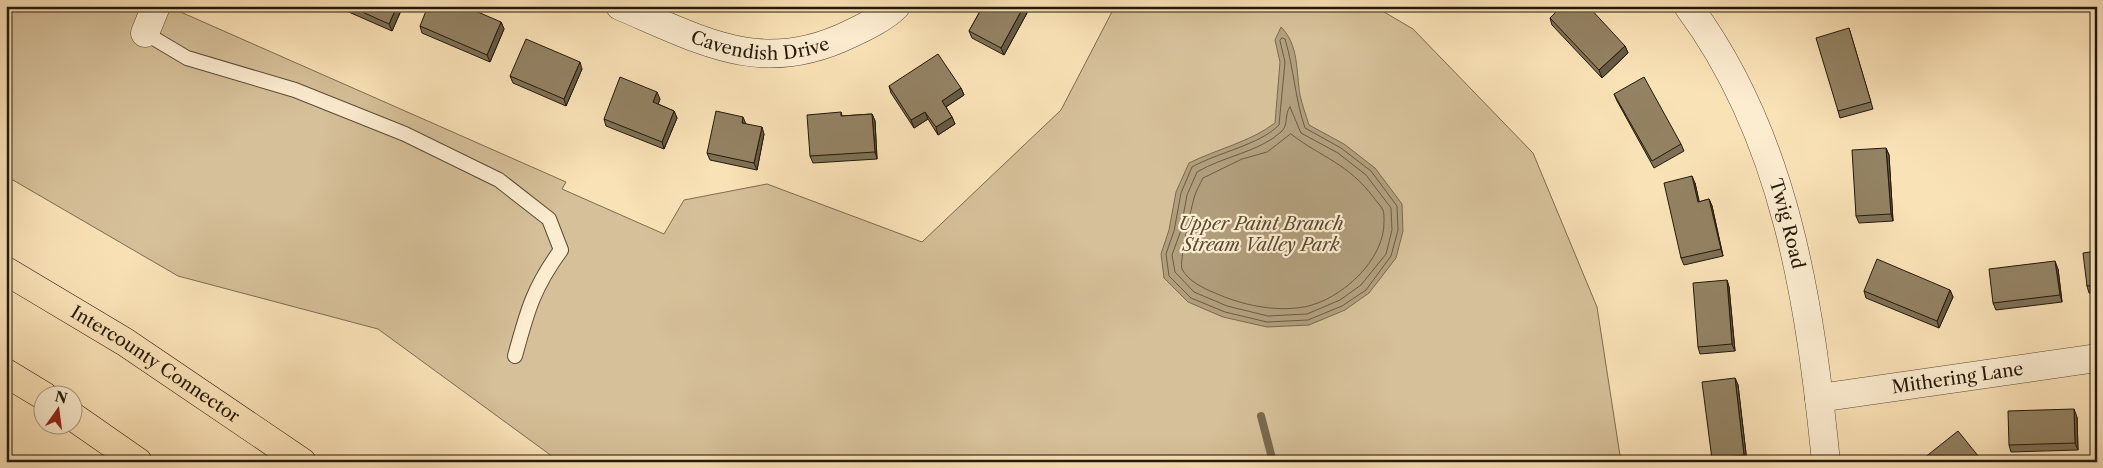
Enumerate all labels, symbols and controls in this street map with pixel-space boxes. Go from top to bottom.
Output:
street label: Cavendish Drive [688,26,832,65]
street label: Twig Road [1765,176,1809,271]
park label: Upper Paint Branch Stream Valley Park [1179,213,1343,256]
street label: Intercounty Connector [67,301,244,428]
street label: Mithering Lane [1890,358,2025,398]
north arrow [32,386,82,436]
text: N [53,387,69,408]

